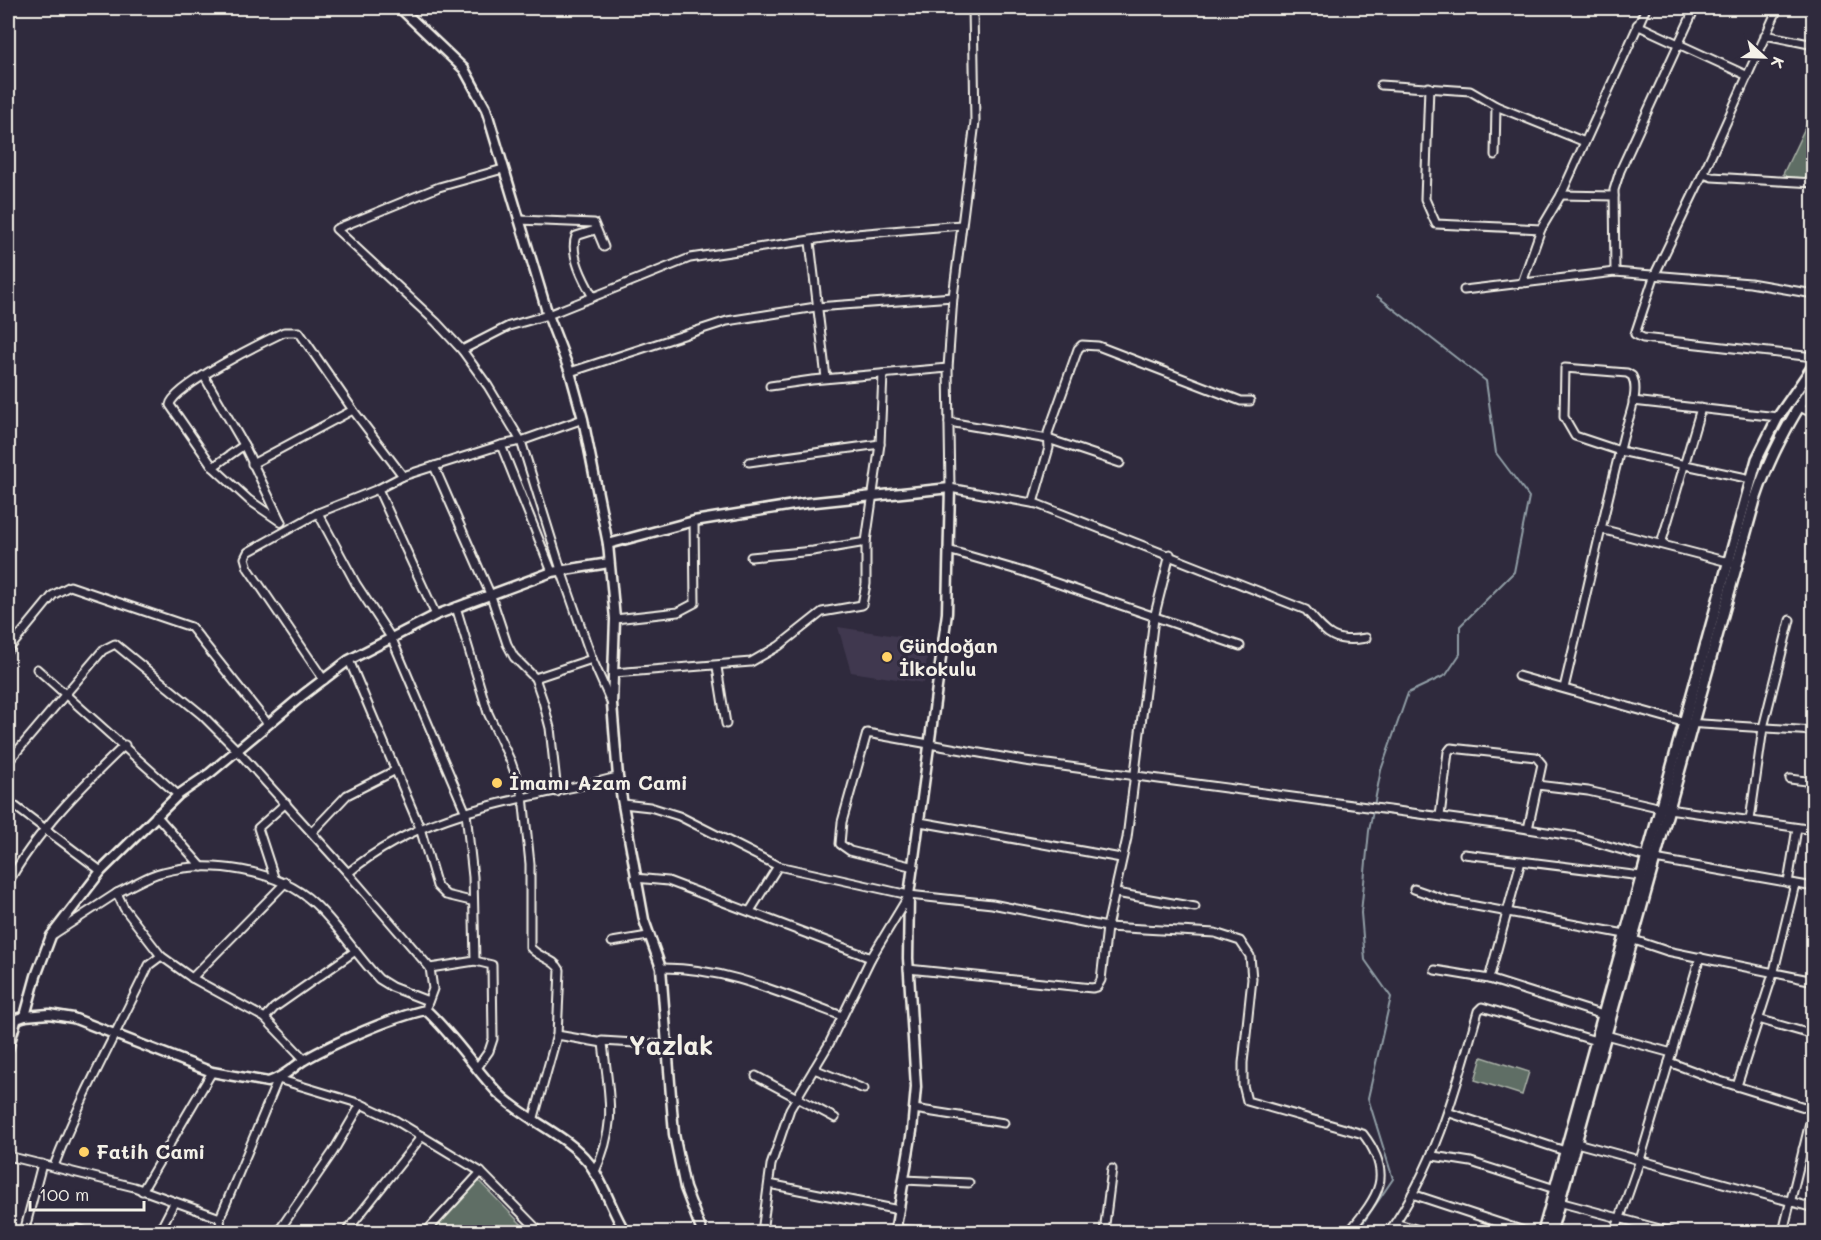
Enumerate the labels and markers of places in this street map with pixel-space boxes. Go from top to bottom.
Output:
place label: Gündoğan İlkokulu [899,632,998,681]
marker: Gündoğan İlkokulu [880,650,894,664]
place label: İmamı Azam Cami [509,769,688,795]
marker: İmamı Azam Cami [490,776,504,790]
place label: Fatih Cami [96,1138,205,1164]
marker: Fatih Cami [77,1145,91,1159]

